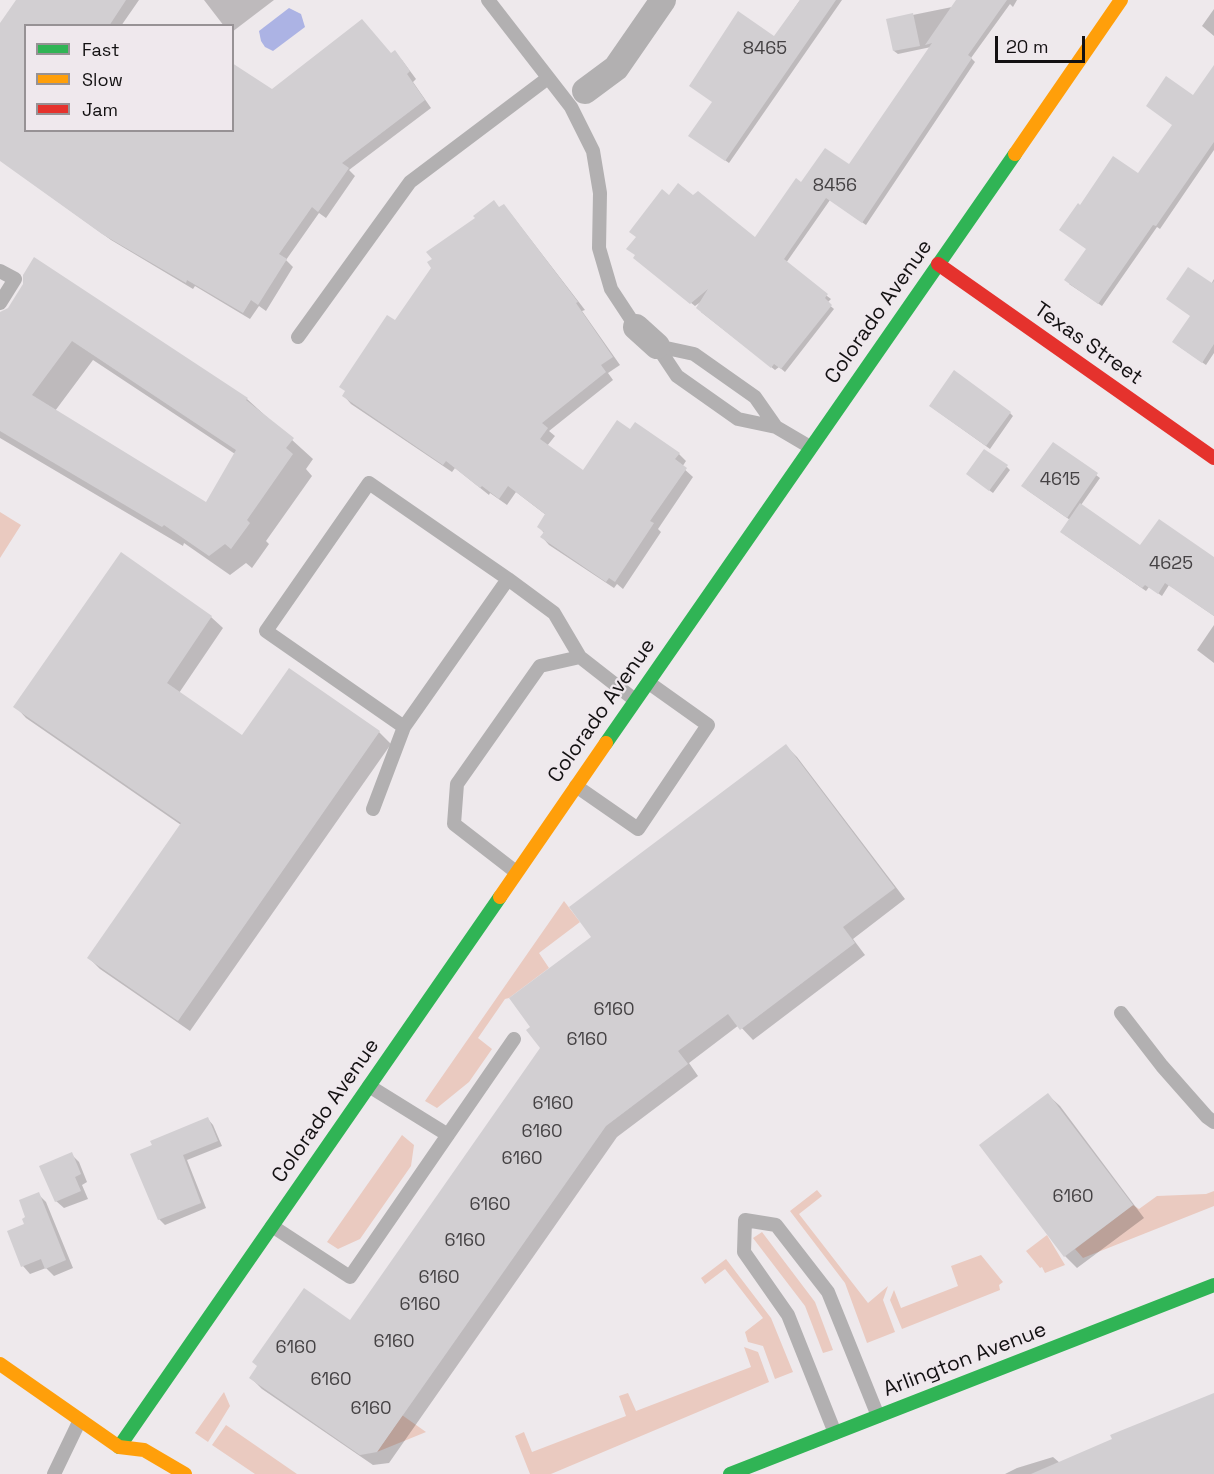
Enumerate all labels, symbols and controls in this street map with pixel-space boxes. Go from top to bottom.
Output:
legend [24,24,234,132]
scale bar [998,24,1088,62]
text: 20 m [1006,35,1049,58]
text: Fast [82,38,119,61]
house number: 8465 [743,38,787,60]
text: Slow [82,68,123,91]
text: Jam [82,98,118,121]
house number: 8456 [813,175,857,197]
street label: Colorado Avenue [820,235,938,389]
street label: Texas Street [1029,297,1147,391]
house number: 4615 [1040,469,1080,491]
house number: 4625 [1149,553,1193,575]
street label: Colorado Avenue [543,634,661,788]
house number: 6160 [593,999,635,1021]
house number: 6160 [566,1029,608,1051]
street label: Colorado Avenue [267,1034,385,1188]
house number: 6160 [532,1093,574,1115]
house number: 6160 [521,1121,563,1143]
house number: 6160 [501,1148,543,1170]
house number: 6160 [1052,1186,1094,1208]
house number: 6160 [469,1194,511,1216]
house number: 6160 [444,1230,486,1252]
house number: 6160 [418,1267,460,1289]
house number: 6160 [399,1294,441,1316]
street label: Arlington Avenue [880,1317,1050,1403]
house number: 6160 [373,1331,415,1353]
house number: 6160 [275,1337,317,1359]
house number: 6160 [310,1369,352,1391]
house number: 6160 [350,1398,392,1420]

